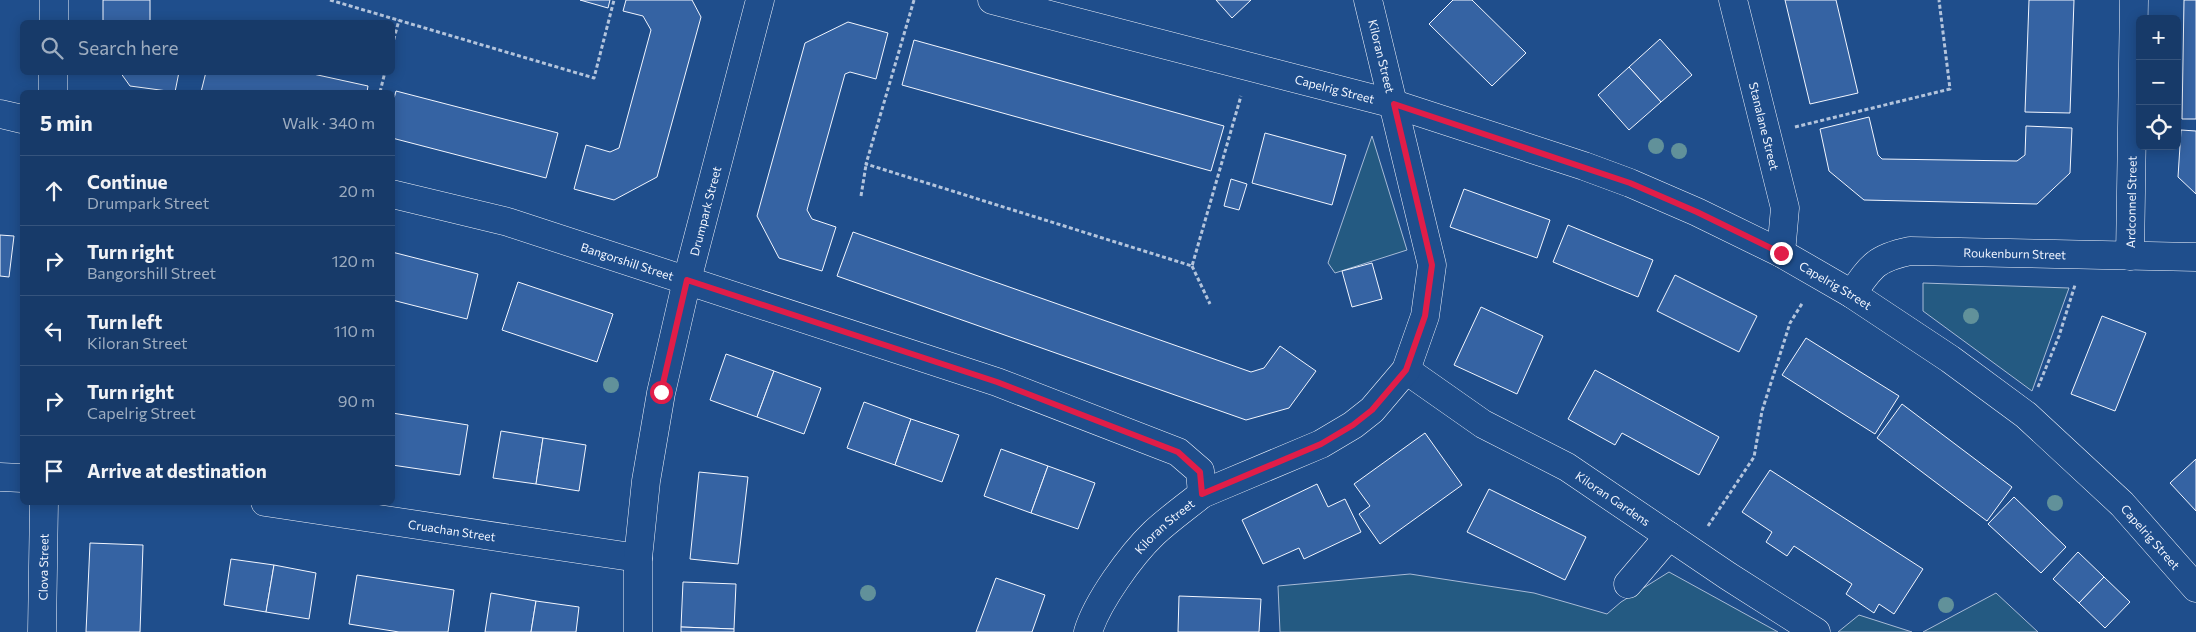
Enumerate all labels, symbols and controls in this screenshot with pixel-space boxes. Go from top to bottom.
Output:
map controls [2136,15,2181,150]
button: + [2136,15,2181,60]
street label: Kiloran Street [1366,18,1398,94]
search box [20,20,395,75]
icon: search [38,34,66,62]
text: Search here [78,36,178,59]
button: − [2136,60,2181,105]
street label: Capelrig Street [1293,72,1376,106]
street label: Stanalane Street [1747,81,1782,172]
button: locate [2136,105,2181,150]
text: 5 min [40,110,93,135]
text: Walk · 340 m [282,113,375,132]
street label: Ardconnel Street [2123,156,2139,248]
street label: Drumpark Street [687,165,723,257]
text: Continue [87,170,167,193]
icon: ahead [40,177,68,205]
text: 20 m [339,181,375,200]
text: Drumpark Street [87,193,209,212]
street label: Bangorshill Street [579,239,676,283]
text: Turn right [87,240,174,263]
route end [1770,242,1793,265]
street label: Roukenburn Street [1963,245,2066,261]
icon: right [40,247,68,275]
text: 120 m [332,251,375,270]
street label: Capelrig Street [1797,258,1874,312]
text: Bangorshill Street [87,263,216,282]
text: Turn left [87,310,162,333]
icon: left [40,317,68,345]
text: 110 m [334,321,375,340]
text: Kiloran Street [87,333,188,352]
text: Turn right [87,380,174,403]
route start [650,381,673,404]
icon: right [40,387,68,415]
text: 90 m [338,391,375,410]
text: Capelrig Street [87,403,196,422]
icon: arrive [40,457,68,485]
text: Arrive at destination [87,459,267,482]
street label: Kiloran Gardens [1573,468,1653,528]
street label: Kiloran Street [1131,496,1197,556]
street label: Capelrig Street [2118,501,2183,572]
street label: Cruachan Street [407,517,497,544]
street label: Clova Street [35,533,51,601]

